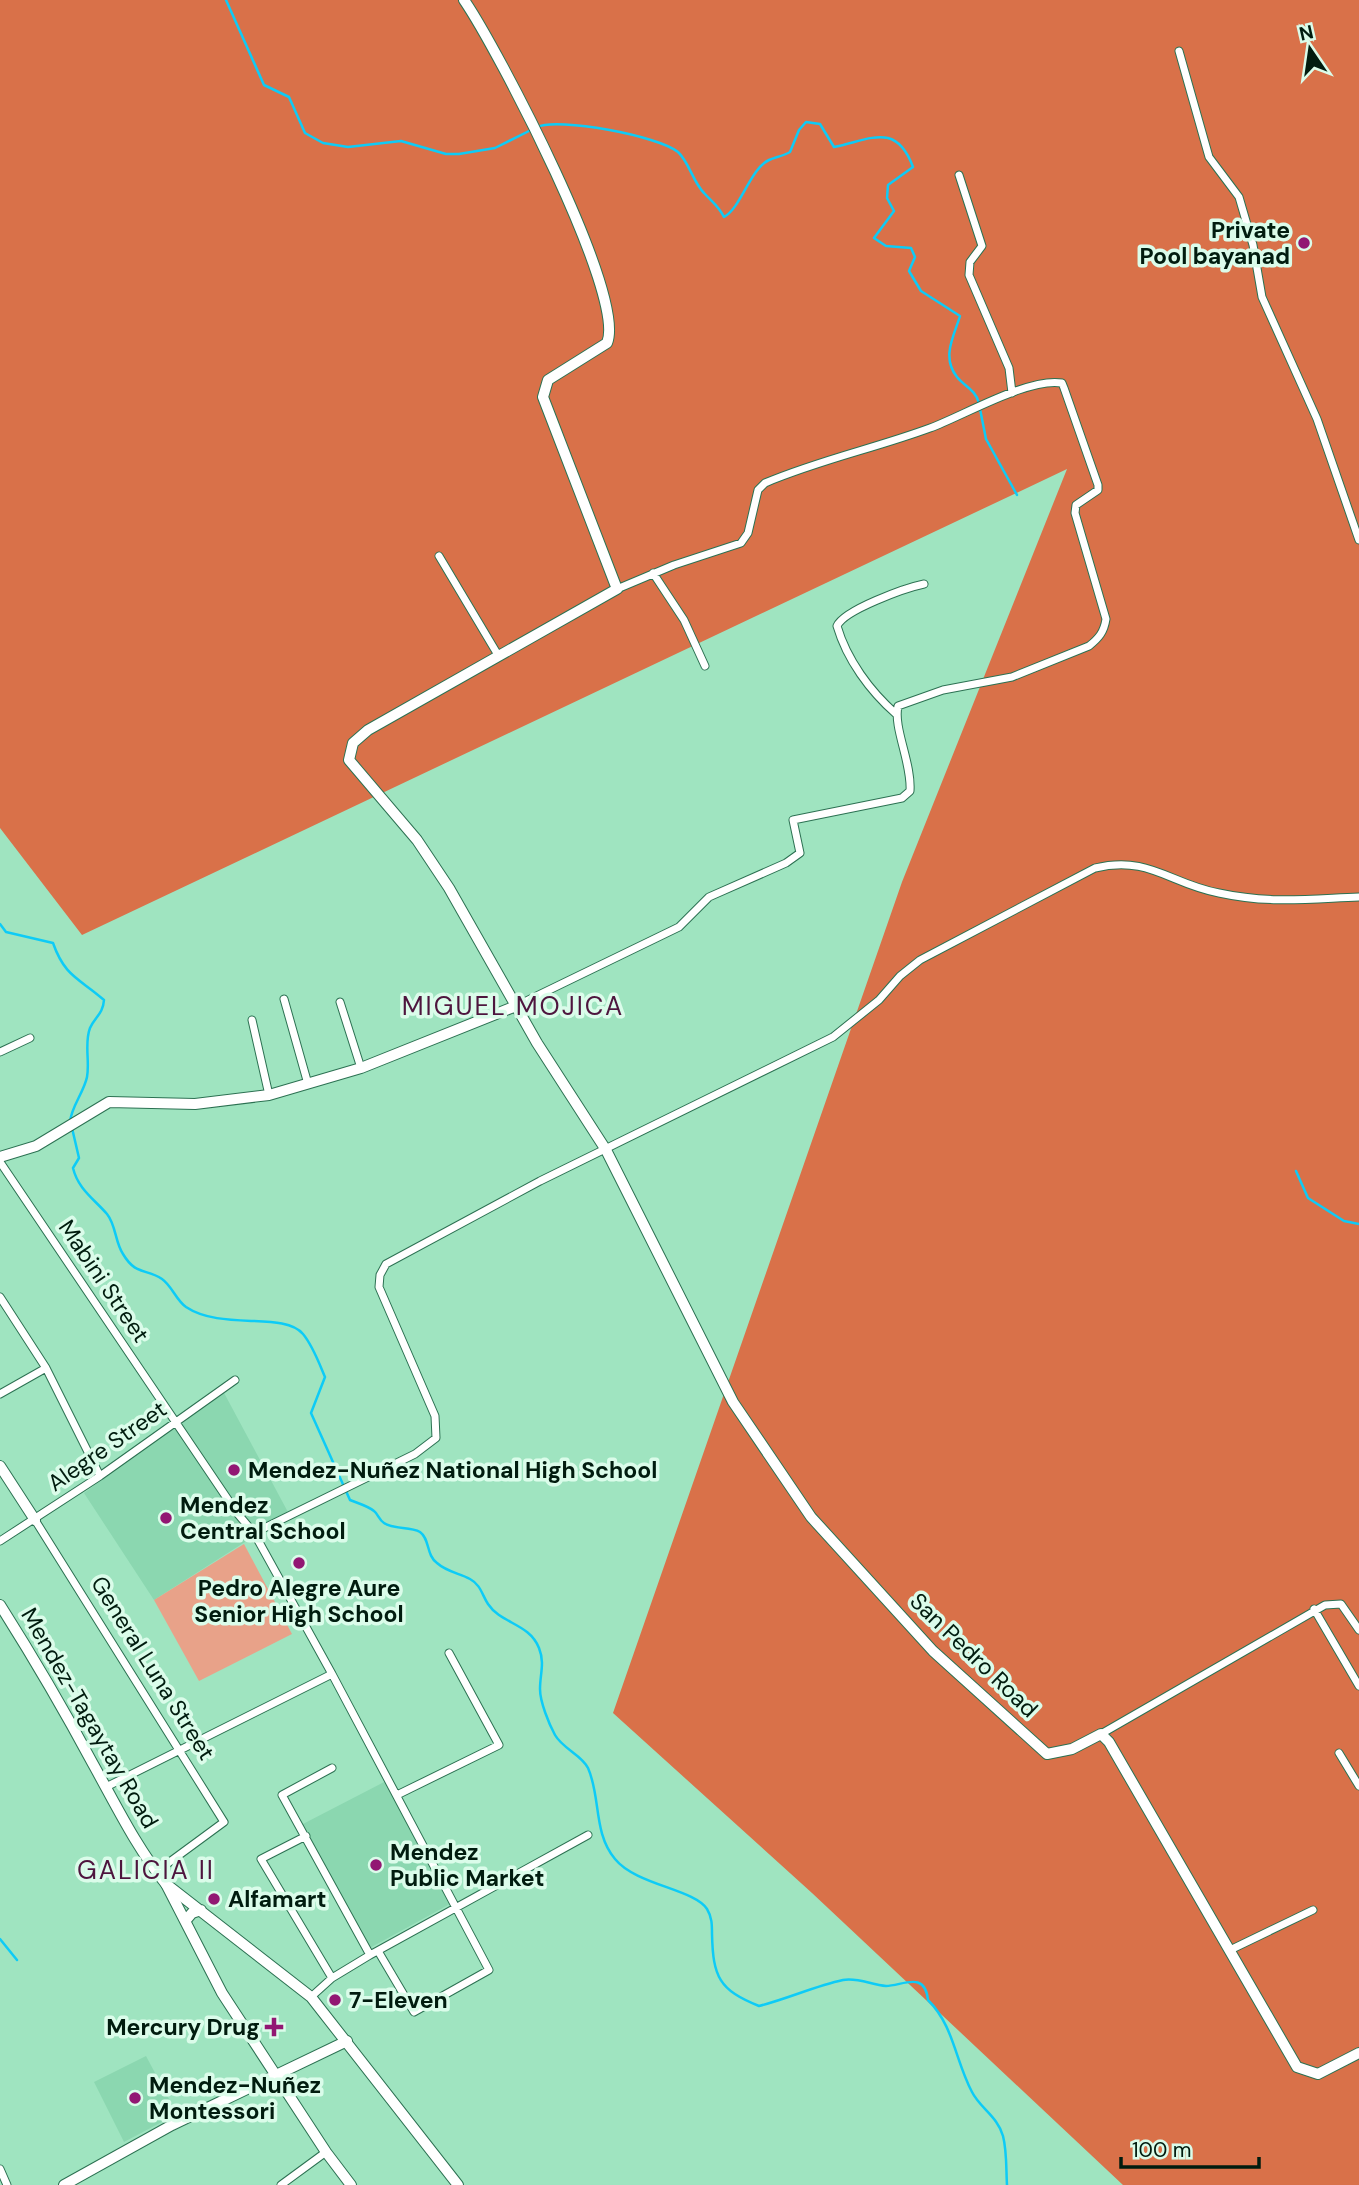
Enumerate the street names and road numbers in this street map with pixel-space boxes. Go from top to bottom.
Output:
street label: Mabini Street [52,1214,156,1348]
street label: Alegre Street [42,1394,172,1498]
street label: General Luna Street [84,1570,222,1766]
street label: San Pedro Road [904,1586,1044,1724]
street label: Mendez-Tagaytay Road [14,1602,166,1834]

